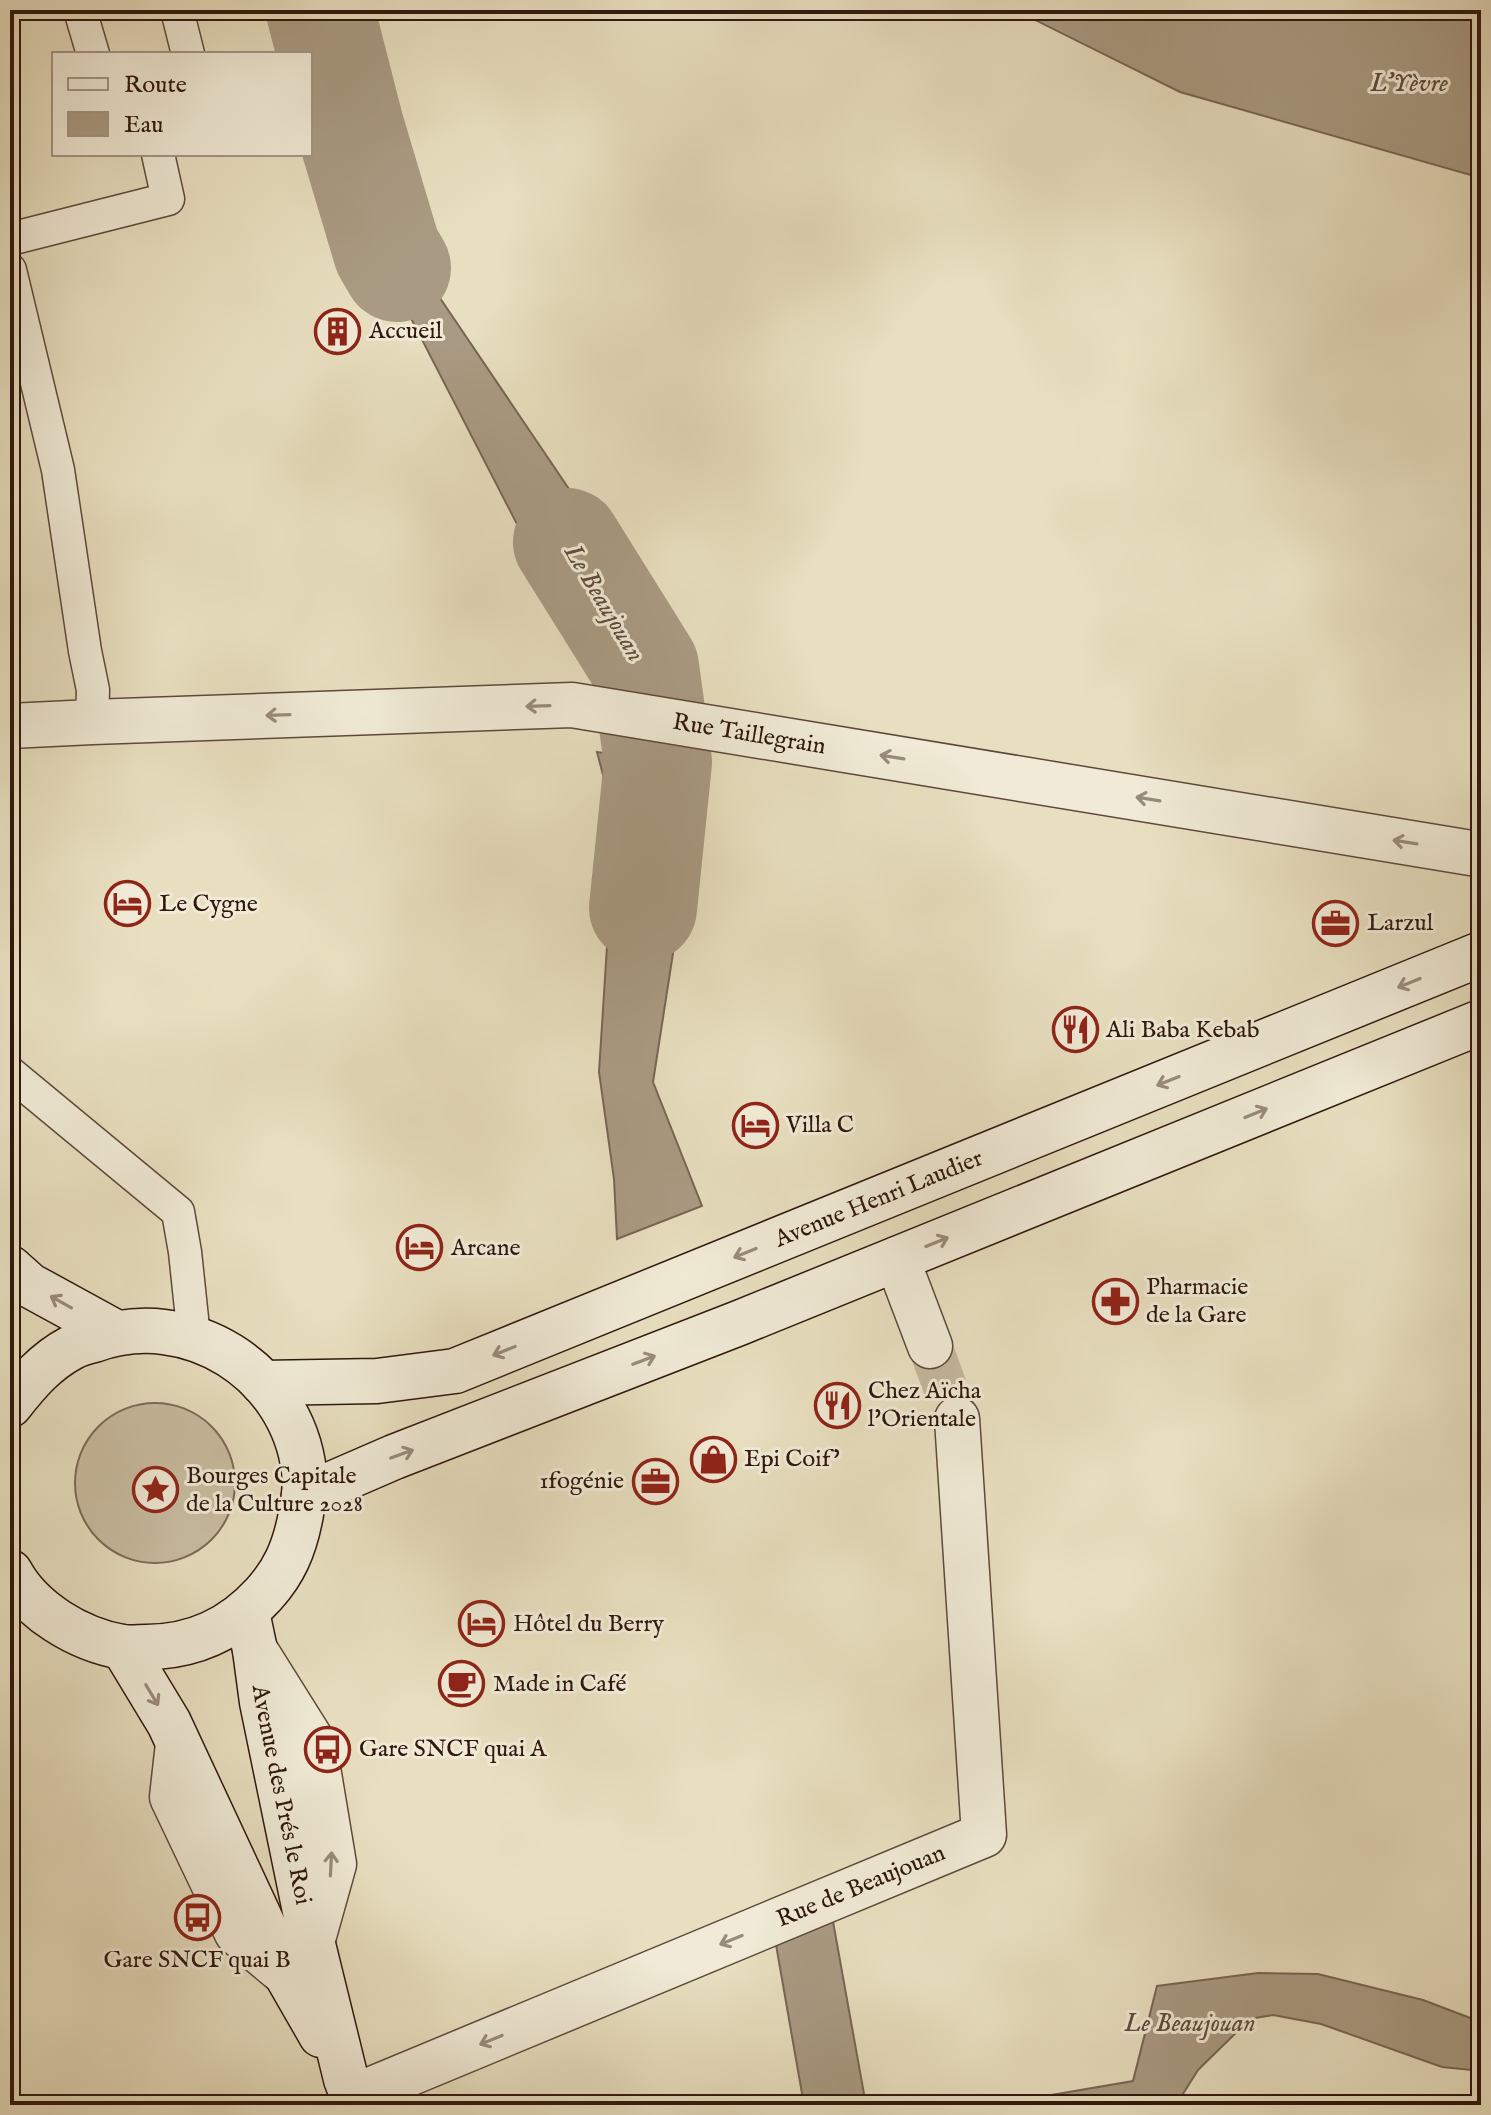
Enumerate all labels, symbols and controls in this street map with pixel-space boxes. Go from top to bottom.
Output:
legend [52,52,312,156]
water label: L'Yèvre [1369,67,1448,100]
text: Route [124,70,187,101]
text: Eau [124,110,163,141]
building icon: Accueil [314,307,362,355]
place label: Accueil [368,316,443,347]
water label: Le Beaujouan [556,537,652,668]
one-way arrow [525,699,552,714]
street label: Rue Taillegrain [670,706,828,762]
one-way arrow [265,708,292,723]
one-way arrow [880,749,905,764]
one-way arrow [1136,791,1161,806]
one-way arrow [1393,834,1418,849]
hotel icon: Le Cygne [104,880,152,928]
place label: Le Cygne [159,889,258,920]
office icon: Larzul [1312,899,1360,947]
place label: Larzul [1367,908,1434,939]
one-way arrow [1397,977,1422,992]
restaurant icon: Ali Baba Kebab [1051,1006,1099,1054]
place label: Ali Baba Kebab [1105,1015,1260,1046]
one-way arrow [1156,1075,1181,1089]
hotel icon: Villa C [731,1101,779,1149]
one-way arrow [1243,1105,1268,1119]
place label: Villa C [785,1110,854,1141]
street label: Avenue Henri Laudier [769,1143,988,1255]
hotel icon: Arcane [396,1224,444,1272]
place label: Arcane [450,1233,521,1264]
one-way arrow [924,1234,949,1248]
one-way arrow [733,1247,758,1261]
place label: Pharmacie de la Gare [1146,1272,1248,1331]
pharmacy icon: Pharmacie de la Gare [1091,1277,1139,1325]
one-way arrow [49,1294,73,1310]
one-way arrow [492,1344,517,1359]
one-way arrow [631,1352,656,1366]
place label: Chez Aïcha l'Orientale [868,1376,982,1435]
restaurant icon: Chez Aïcha l'Orientale [813,1381,861,1429]
shop icon: Epi Coif' [689,1435,737,1483]
place label: Epi Coif' [744,1444,840,1475]
one-way arrow [389,1446,414,1460]
office icon: 1fogénie [631,1457,679,1505]
place label: Bourges Capitale de la Culture 2028 [186,1461,363,1520]
place icon: Bourges Capitale de la Culture 2028 [131,1466,179,1514]
place label: 1fogénie [539,1466,624,1497]
hotel icon: Hôtel du Berry [458,1600,506,1648]
place label: Hôtel du Berry [513,1609,664,1640]
cafe icon: Made in Café [438,1660,486,1708]
place label: Made in Café [493,1669,627,1700]
street label: Avenue des Prés le Roi [244,1682,319,1907]
one-way arrow [144,1683,160,1706]
bus stop icon: Gare SNCF quai A [304,1725,352,1773]
place label: Gare SNCF quai A [359,1734,547,1765]
street label: Rue de Beaujouan [772,1837,950,1935]
one-way arrow [324,1851,339,1877]
bus stop icon: Gare SNCF quai B [173,1894,221,1942]
one-way arrow [719,1934,744,1949]
place label: Gare SNCF quai B [103,1945,291,1976]
water label: Le Beaujouan [1123,2007,1256,2040]
one-way arrow [479,2033,504,2048]

